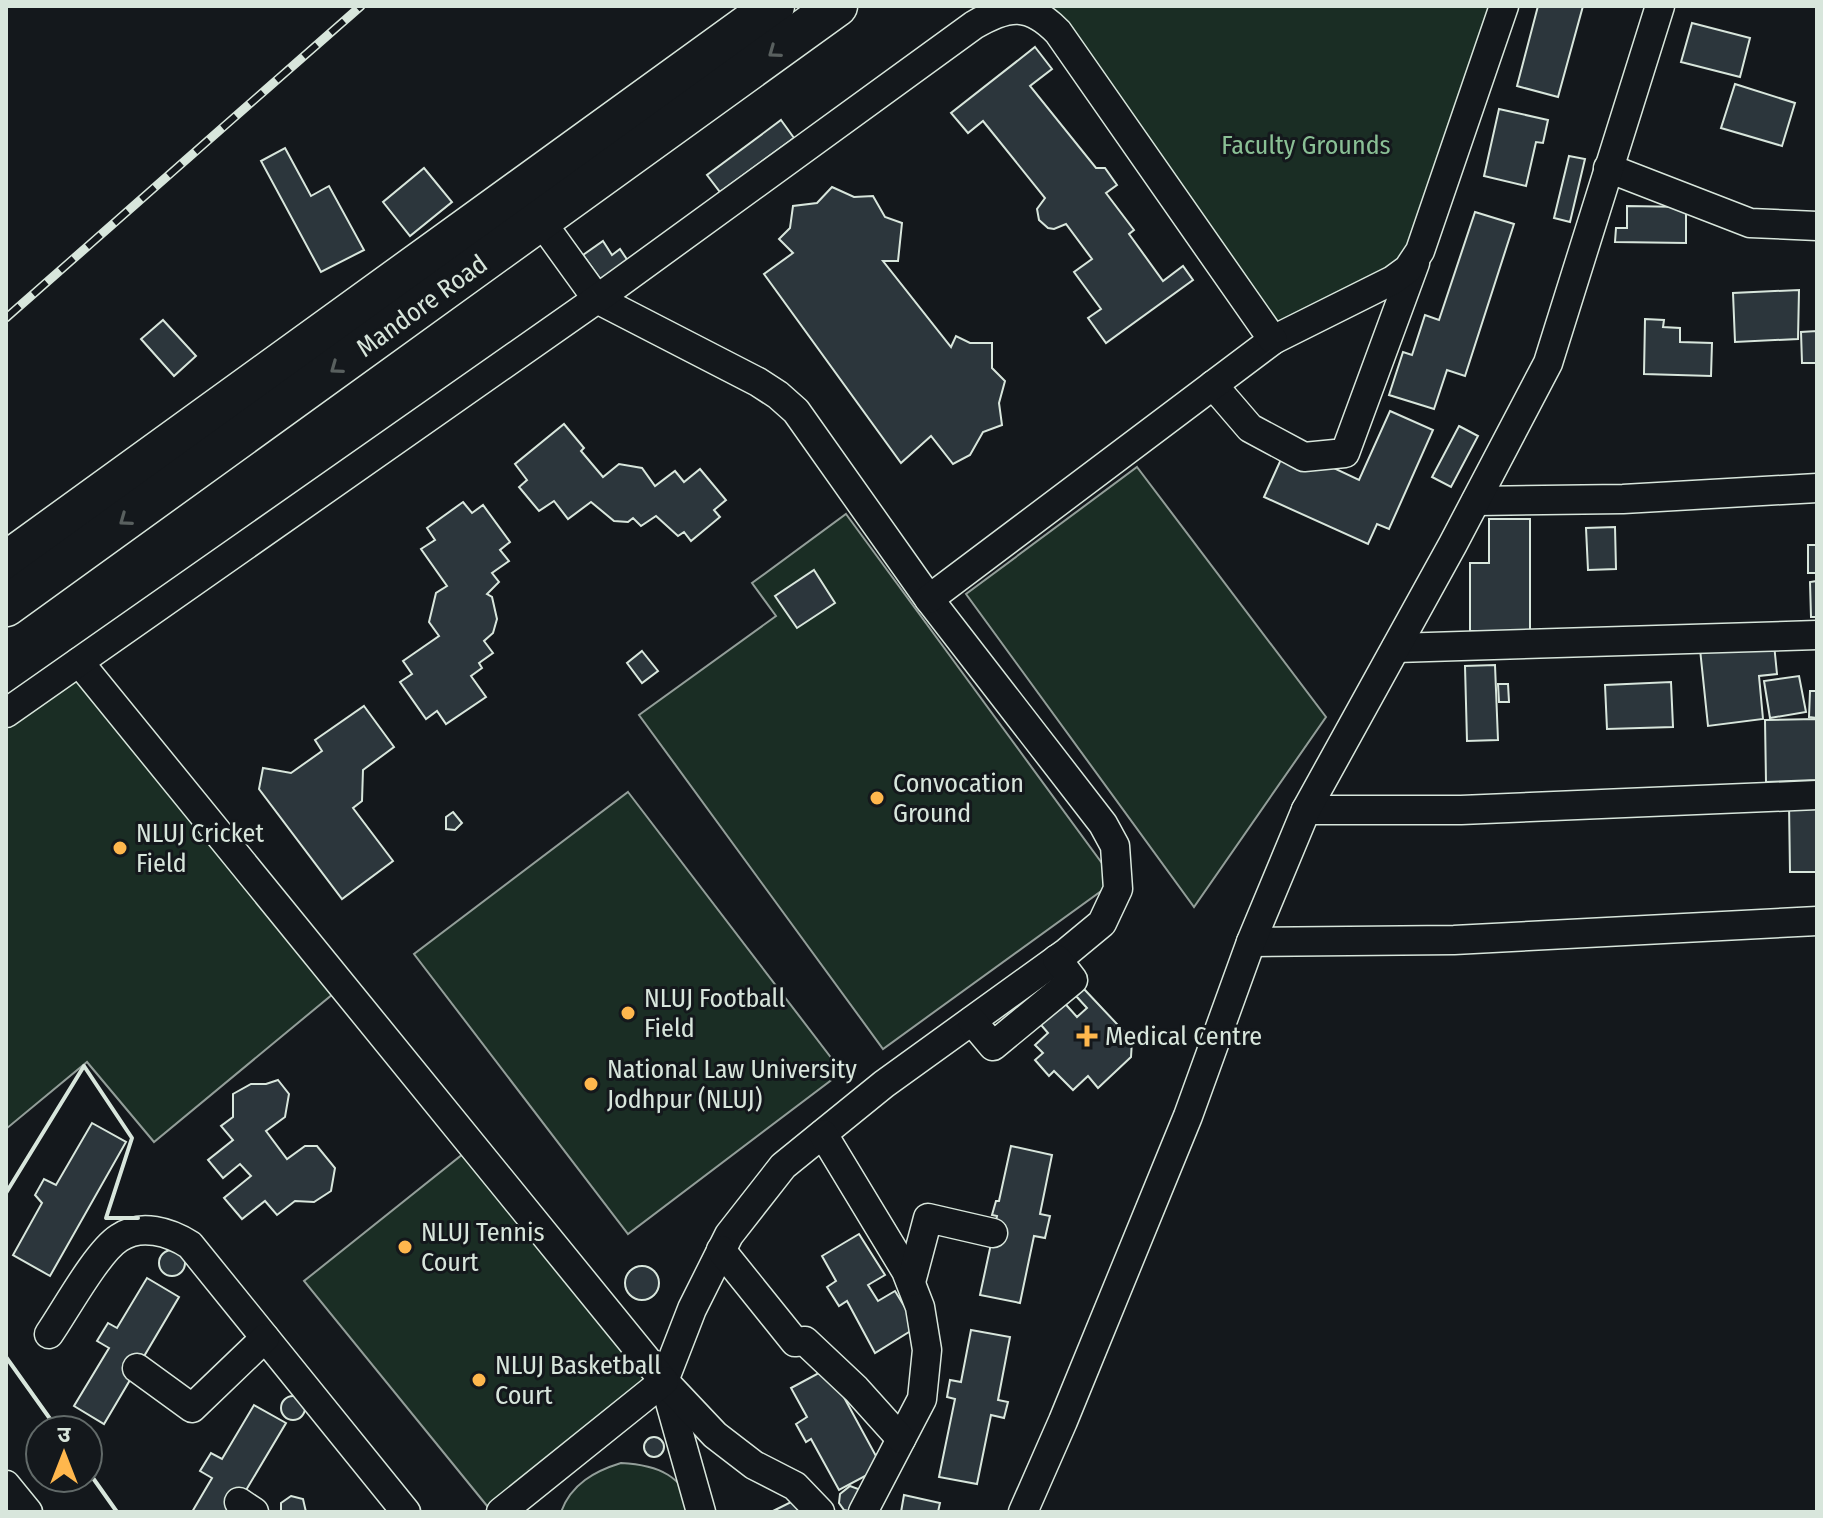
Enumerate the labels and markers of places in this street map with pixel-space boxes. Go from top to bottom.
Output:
place label: Convocation Ground [893,768,1024,829]
marker: Convocation Ground [868,789,886,807]
place label: NLUJ Cricket Field [136,818,264,879]
marker: NLUJ Cricket Field [111,839,129,857]
place label: NLUJ Football Field [644,983,785,1044]
marker: NLUJ Football Field [619,1004,637,1022]
place label: Medical Centre [1105,1021,1262,1052]
marker: Medical Centre [1076,1025,1098,1047]
place label: National Law University Jodhpur (NLUJ) [607,1054,857,1115]
marker: National Law University Jodhpur (NLUJ) [582,1075,600,1093]
place label: NLUJ Tennis Court [421,1217,545,1278]
marker: NLUJ Tennis Court [396,1238,414,1256]
place label: NLUJ Basketball Court [495,1350,661,1411]
marker: NLUJ Basketball Court [470,1371,488,1389]

